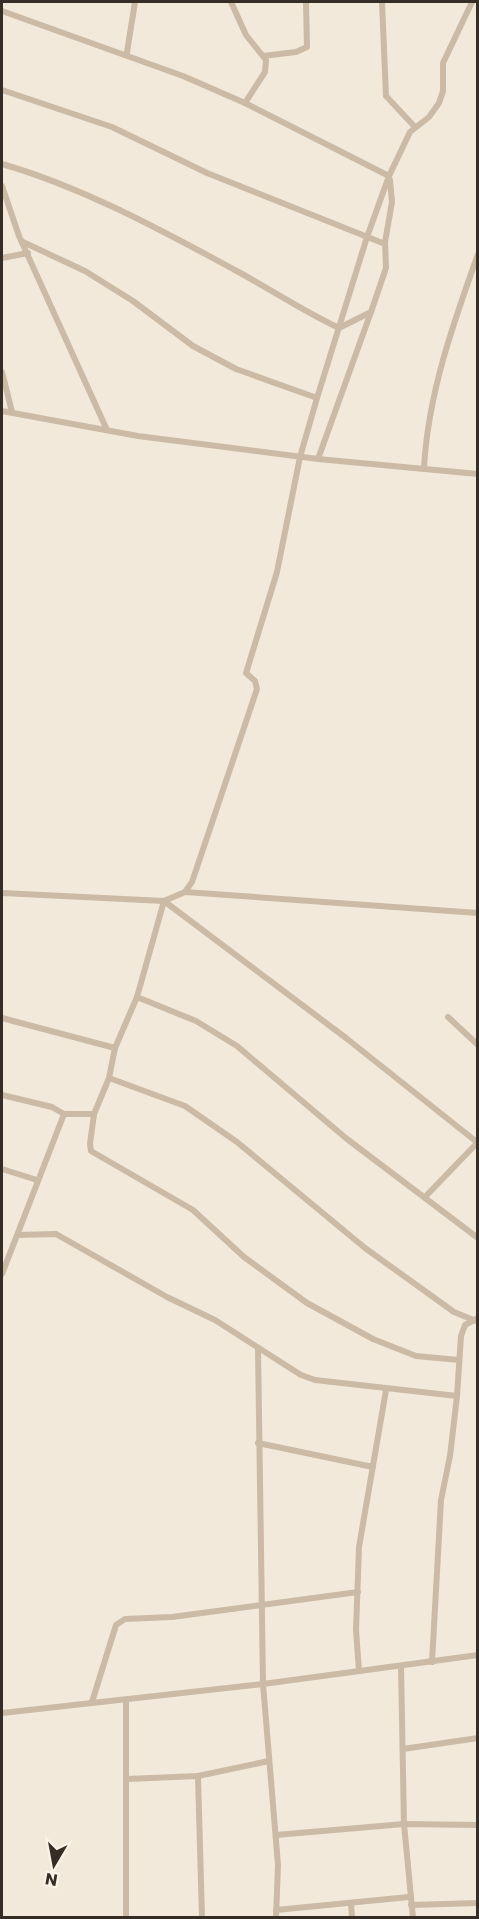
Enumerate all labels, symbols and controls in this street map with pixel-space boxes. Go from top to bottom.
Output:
north arrow [24,1835,84,1895]
text: N [44,1867,59,1892]

